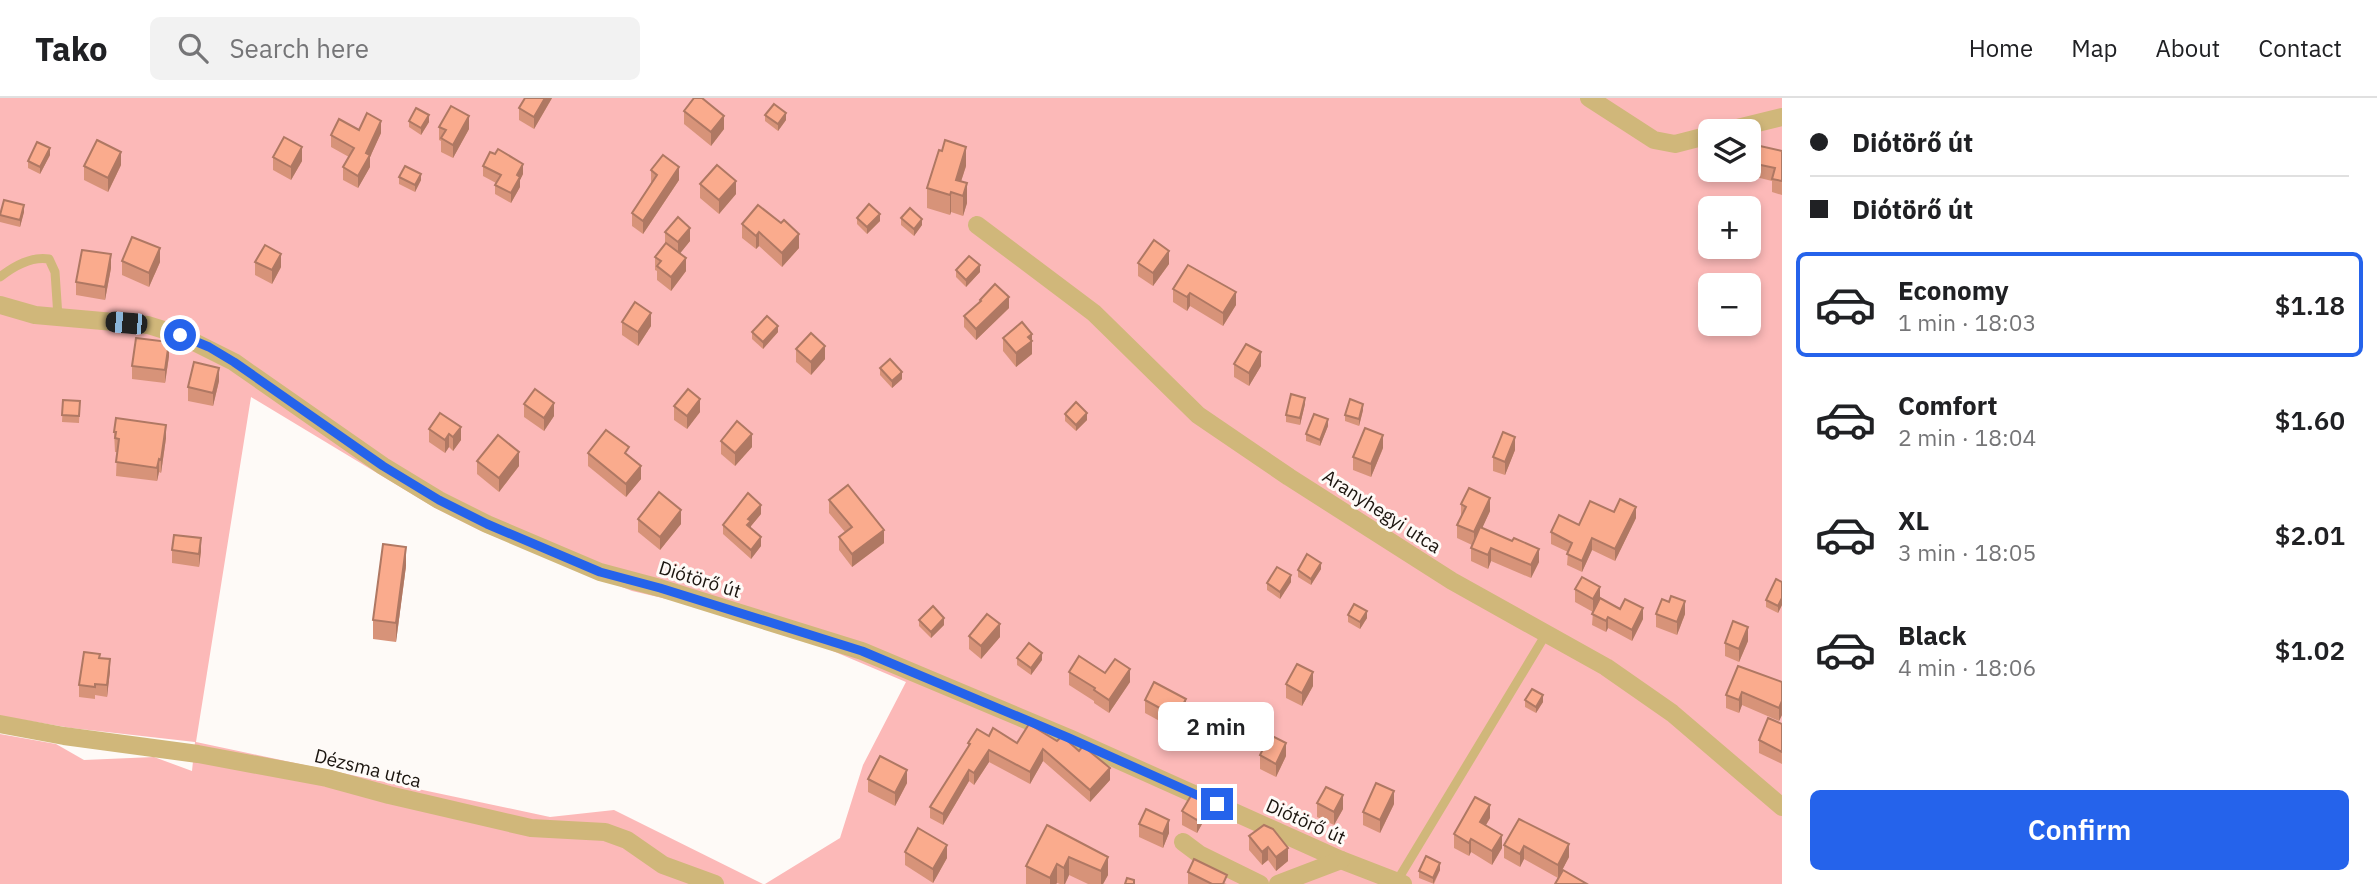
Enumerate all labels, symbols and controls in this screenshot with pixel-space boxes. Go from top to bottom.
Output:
search box [150,17,640,80]
text: Tako [35,27,108,70]
icon: search [174,29,212,67]
text: Search here [230,31,369,65]
text: Home [1969,32,2033,64]
text: Map [2071,32,2117,64]
text: About [2155,32,2220,64]
text: Contact [2258,32,2342,64]
map controls [1698,119,1761,336]
button: layers [1698,119,1761,182]
text: Diótörő út [1852,125,1973,159]
text: Diótörő út [1852,192,1973,226]
button: + [1698,196,1761,259]
button: − [1698,273,1761,336]
icon: car [1814,273,1877,336]
text: Economy [1898,273,2009,307]
text: $1.18 [2275,288,2345,322]
text: 1 min · 18:03 [1898,307,2036,337]
car [105,311,148,335]
route start [164,319,196,351]
icon: car [1814,388,1877,451]
text: Comfort [1898,388,1997,422]
text: $1.60 [2275,403,2345,437]
text: 2 min · 18:04 [1898,422,2036,452]
street label: Aranyhegyi utca [1318,464,1446,558]
icon: car [1814,503,1877,566]
text: XL [1898,503,1929,537]
text: $2.01 [2275,518,2345,552]
text: 3 min · 18:05 [1898,537,2036,567]
street label: Diótörő út [656,555,744,603]
icon: car [1814,618,1877,681]
text: Black [1898,618,1966,652]
text: $1.02 [2275,633,2345,667]
text: 4 min · 18:06 [1898,652,2036,682]
callout: 2 min [1159,702,1275,752]
text: 2 min [1186,711,1246,741]
street label: Dézsma utca [312,743,424,793]
route end [1201,788,1233,820]
button: Confirm [1810,790,2349,870]
street label: Diótörő út [1262,793,1350,849]

